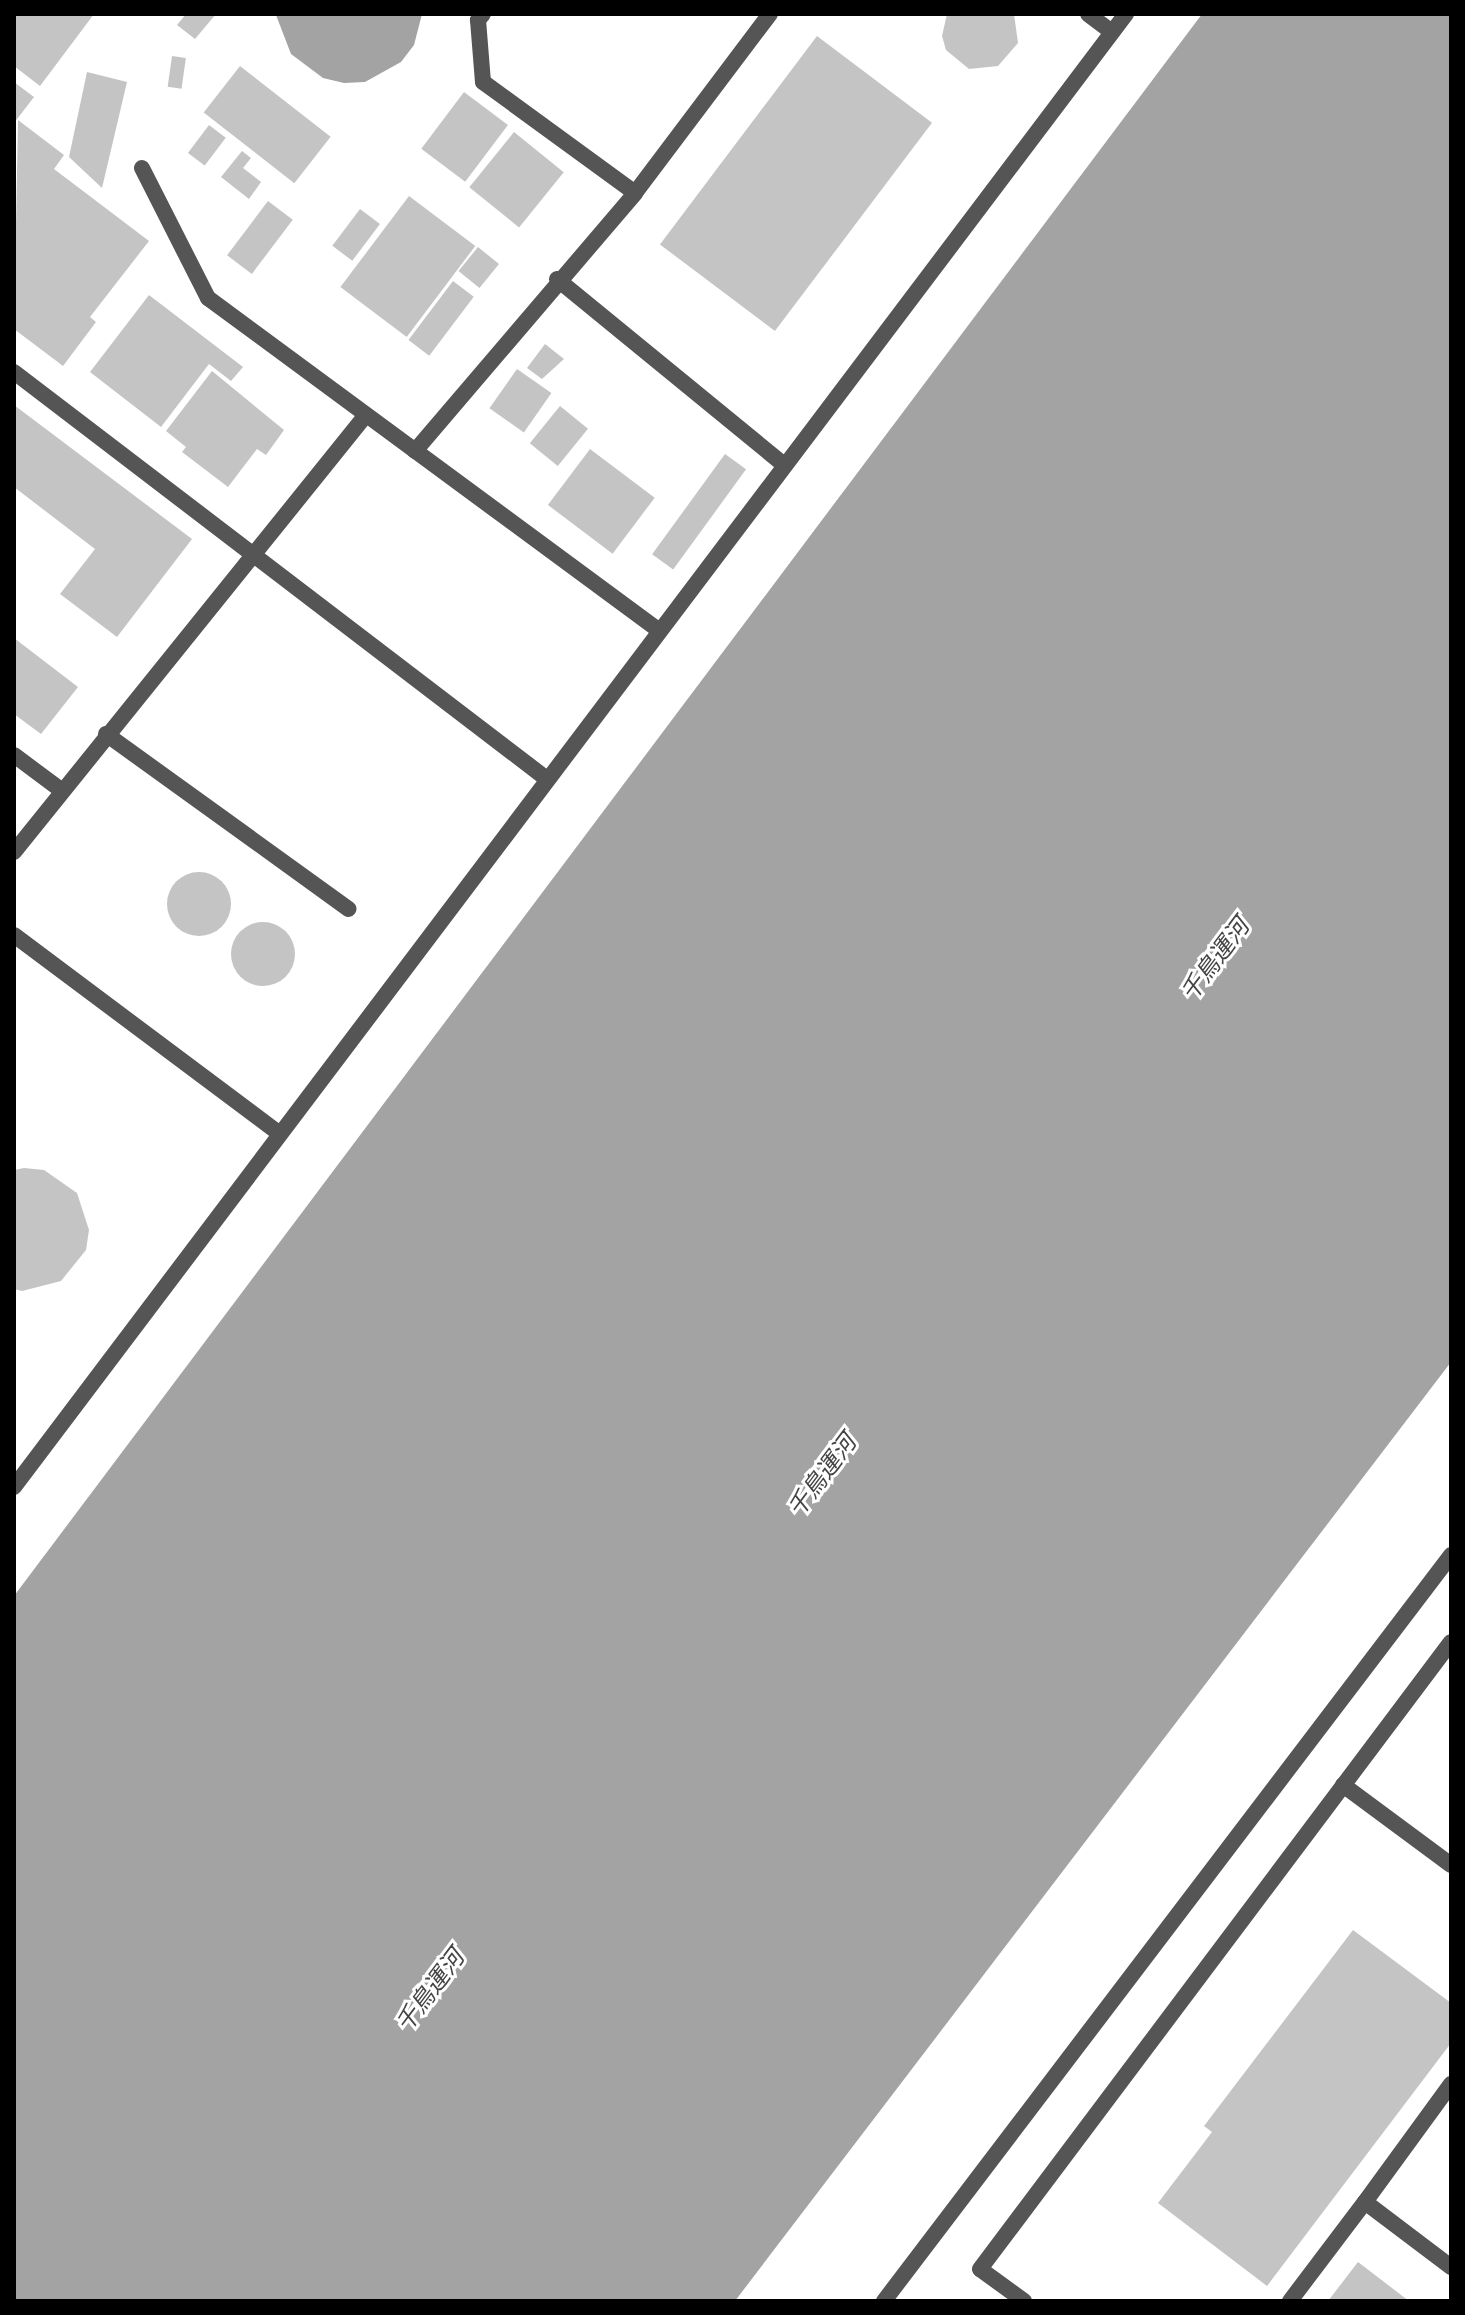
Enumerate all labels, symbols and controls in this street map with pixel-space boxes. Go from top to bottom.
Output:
water label: 千鳥運河 [1174,912,1254,1006]
water label: 千鳥運河 [781,1428,861,1522]
water label: 千鳥運河 [389,1943,469,2037]

